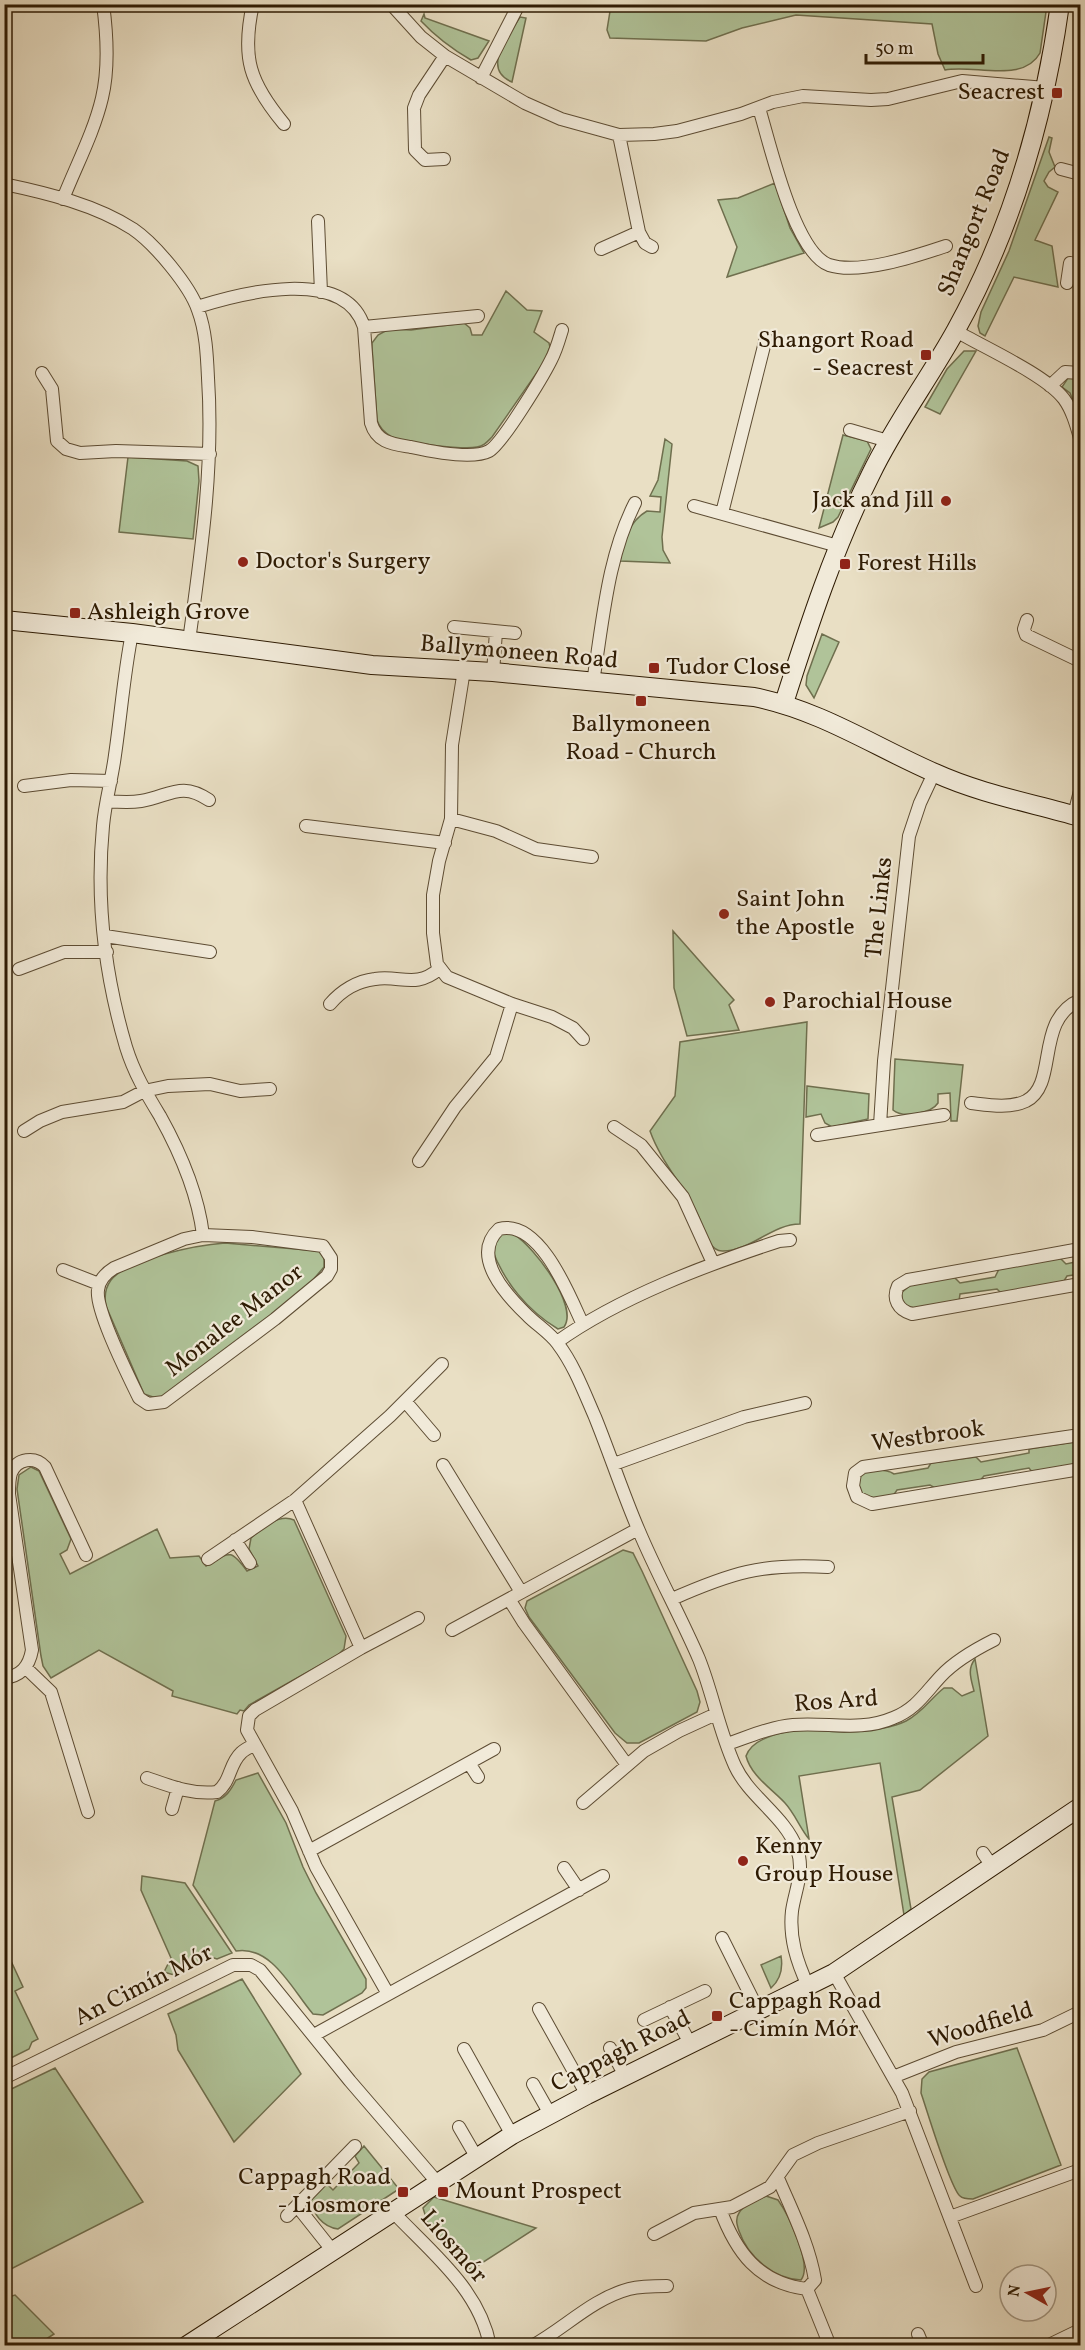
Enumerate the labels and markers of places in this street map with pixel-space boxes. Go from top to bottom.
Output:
place label: Seacrest [958,76,1045,110]
marker: Seacrest [1050,86,1064,100]
place label: Shangort Road - Seacrest [758,324,914,386]
marker: Shangort Road - Seacrest [919,348,933,362]
place label: Jack and Jill [812,484,934,518]
marker: Jack and Jill [939,494,953,508]
place label: Doctor's Surgery [255,545,430,579]
place label: Forest Hills [857,547,977,581]
marker: Doctor's Surgery [236,555,250,569]
marker: Forest Hills [838,557,852,571]
place label: Ashleigh Grove [87,596,250,630]
marker: Ashleigh Grove [68,606,82,620]
place label: Tudor Close [666,651,791,685]
marker: Tudor Close [647,661,661,675]
marker: Ballymoneen Road - Church [634,694,648,708]
place label: Ballymoneen Road - Church [566,708,716,770]
place label: Saint John the Apostle [736,883,855,945]
marker: Saint John the Apostle [717,907,731,921]
place label: Parochial House [782,985,952,1019]
marker: Parochial House [763,995,777,1009]
place label: Kenny Group House [755,1830,893,1892]
marker: Kenny Group House [736,1854,750,1868]
place label: Cappagh Road - Cimín Mór [729,1985,882,2047]
marker: Cappagh Road - Cimín Mór [710,2009,724,2023]
place label: Cappagh Road - Liosmore [238,2161,391,2223]
place label: Mount Prospect [455,2175,622,2209]
marker: Cappagh Road - Liosmore [396,2185,410,2199]
marker: Mount Prospect [436,2185,450,2199]

